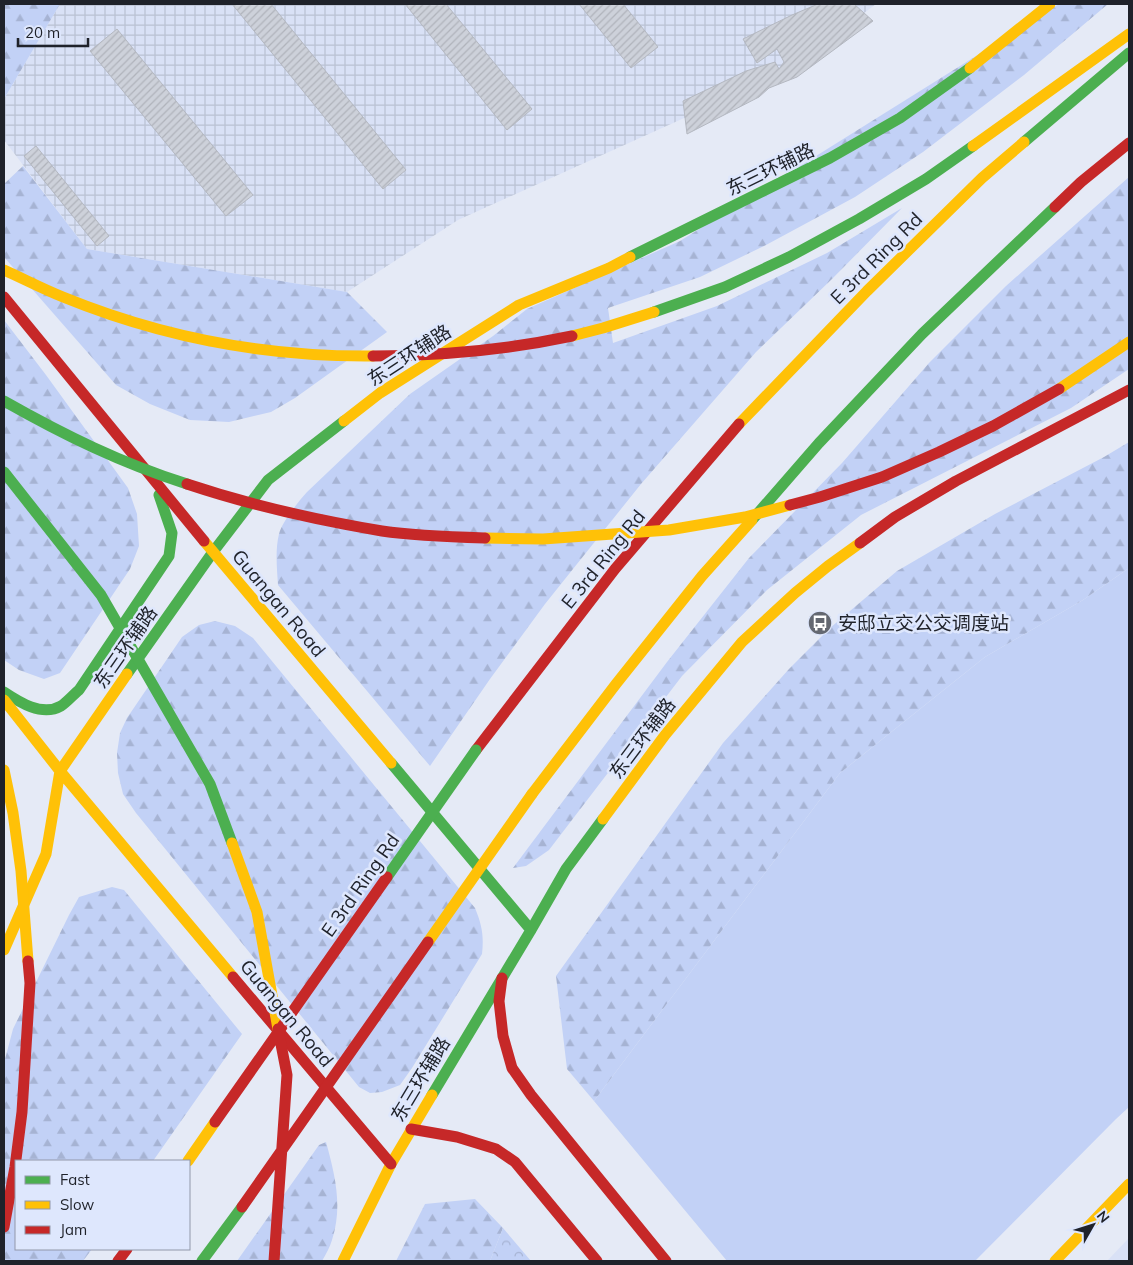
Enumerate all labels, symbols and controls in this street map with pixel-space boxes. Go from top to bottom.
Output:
scale bar [18,15,88,47]
text: 20 m [25,23,60,42]
street label: 东三环辅路 [722,137,818,201]
street label: E 3rd Ring Rd [825,207,927,309]
street label: 东三环辅路 [363,319,455,391]
street label: E 3rd Ring Rd [556,505,650,613]
street label: Guangan Road [227,544,331,662]
street label: 东三环辅路 [88,601,162,693]
bus stop icon: 安邸立交公交调度站 [807,610,833,636]
place label: 安邸立交公交调度站 [838,611,1009,635]
street label: 东三环辅路 [604,693,680,783]
street label: E 3rd Ring Rd [316,829,404,941]
street label: Guangan Road [235,954,339,1072]
street label: 东三环辅路 [385,1032,455,1126]
legend [15,1160,190,1250]
text: Fast [60,1170,90,1189]
text: Slow [60,1195,94,1214]
north arrow [1068,1200,1118,1250]
text: N [1093,1207,1113,1227]
text: Jam [60,1220,87,1239]

